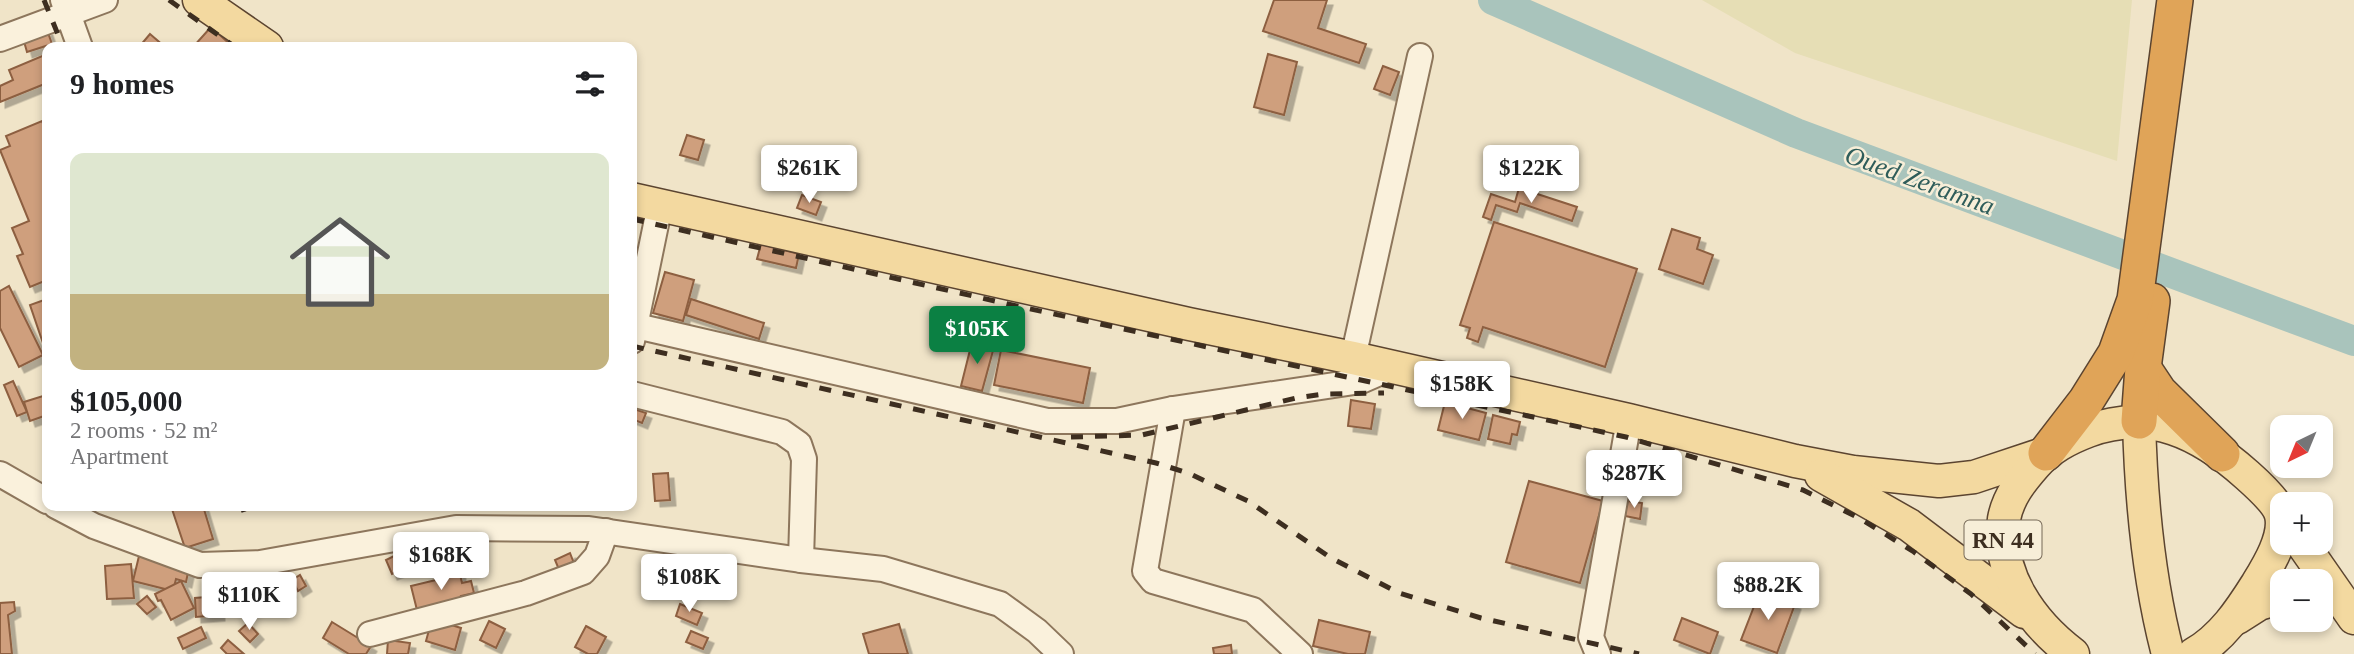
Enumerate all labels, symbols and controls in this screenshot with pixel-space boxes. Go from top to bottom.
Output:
icon: filters [571,65,609,103]
text: 9 homes [70,67,174,100]
water label: Oued Zeramna [1841,140,1998,221]
pin: $261K [760,146,858,205]
pin: $122K [1482,146,1580,205]
text: $261K [777,155,841,180]
text: $122K [1499,155,1563,180]
icon: home [277,199,403,325]
pin: $105K [928,306,1026,366]
text: $105K [945,316,1009,341]
pin: $158K [1413,362,1511,421]
text: $158K [1430,371,1494,396]
text: $105,000 [70,384,183,417]
north arrow [2270,415,2333,478]
map controls [2270,415,2333,632]
text: 2 rooms · 52 m² [70,418,217,443]
text: Apartment [70,444,168,469]
pin: $287K [1585,450,1683,510]
text: $287K [1602,460,1666,485]
button: + [2270,492,2333,555]
road number: RN 44 [1965,520,2042,560]
pin: $168K [392,532,490,592]
text: $168K [409,542,473,567]
pin: $108K [640,554,738,614]
pin: $88.2K [1711,562,1825,622]
text: $108K [657,564,721,589]
button: − [2270,569,2333,632]
pin: $110K [200,572,298,632]
text: $88.2K [1733,572,1803,597]
text: $110K [218,582,280,607]

